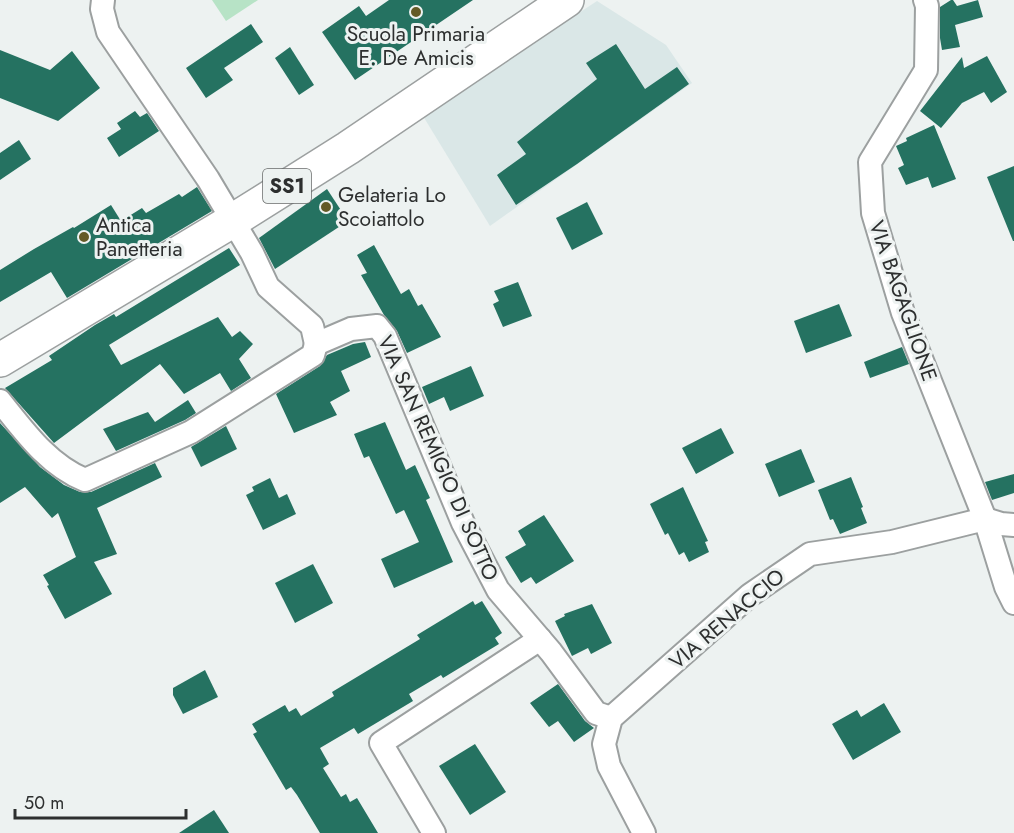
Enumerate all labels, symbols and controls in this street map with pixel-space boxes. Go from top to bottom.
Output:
marker: Scuola Primaria E. De Amicis [409,5,423,19]
place label: Scuola Primaria E. De Amicis [347,19,485,73]
road number: SS1 [263,169,311,203]
place label: Gelateria Lo Scoiattolo [338,180,446,234]
marker: Gelateria Lo Scoiattolo [319,200,333,214]
place label: Antica Panetteria [96,210,182,264]
street label: VIA BAGAGLIONE [861,217,945,385]
marker: Antica Panetteria [77,230,91,244]
street label: VIA SAN REMIGIO DI SOTTO [370,330,506,586]
street label: VIA RENACCIO [663,562,791,676]
scale bar [15,782,186,820]
text: 50 m [24,790,64,816]

